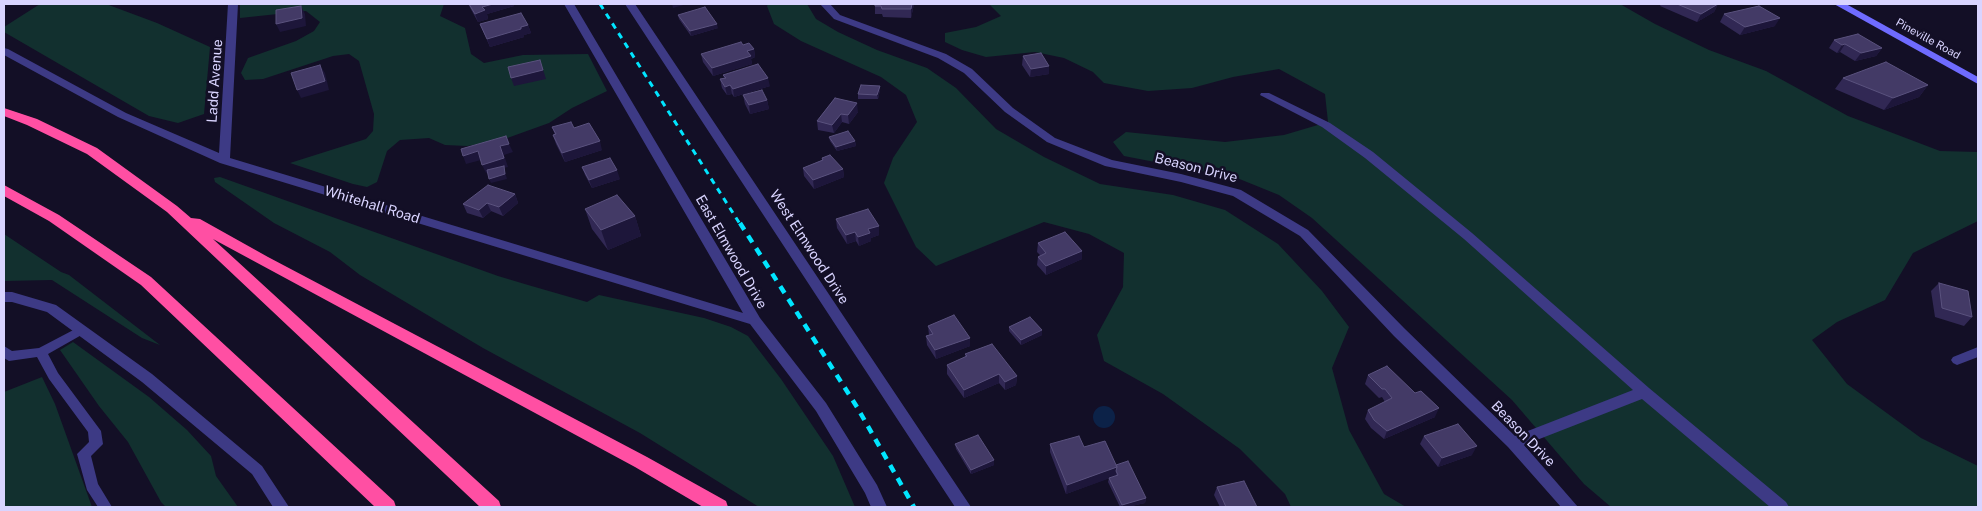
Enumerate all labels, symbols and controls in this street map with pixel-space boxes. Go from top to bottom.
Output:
street label: Pineville Road [1893,16,1963,62]
street label: Ladd Avenue [204,39,226,123]
street label: Beason Drive [1153,150,1239,186]
street label: Whitehall Road [322,183,422,227]
street label: West Elmwood Drive [766,187,852,307]
street label: East Elmwood Drive [692,192,770,312]
street label: Beason Drive [1487,398,1559,470]

